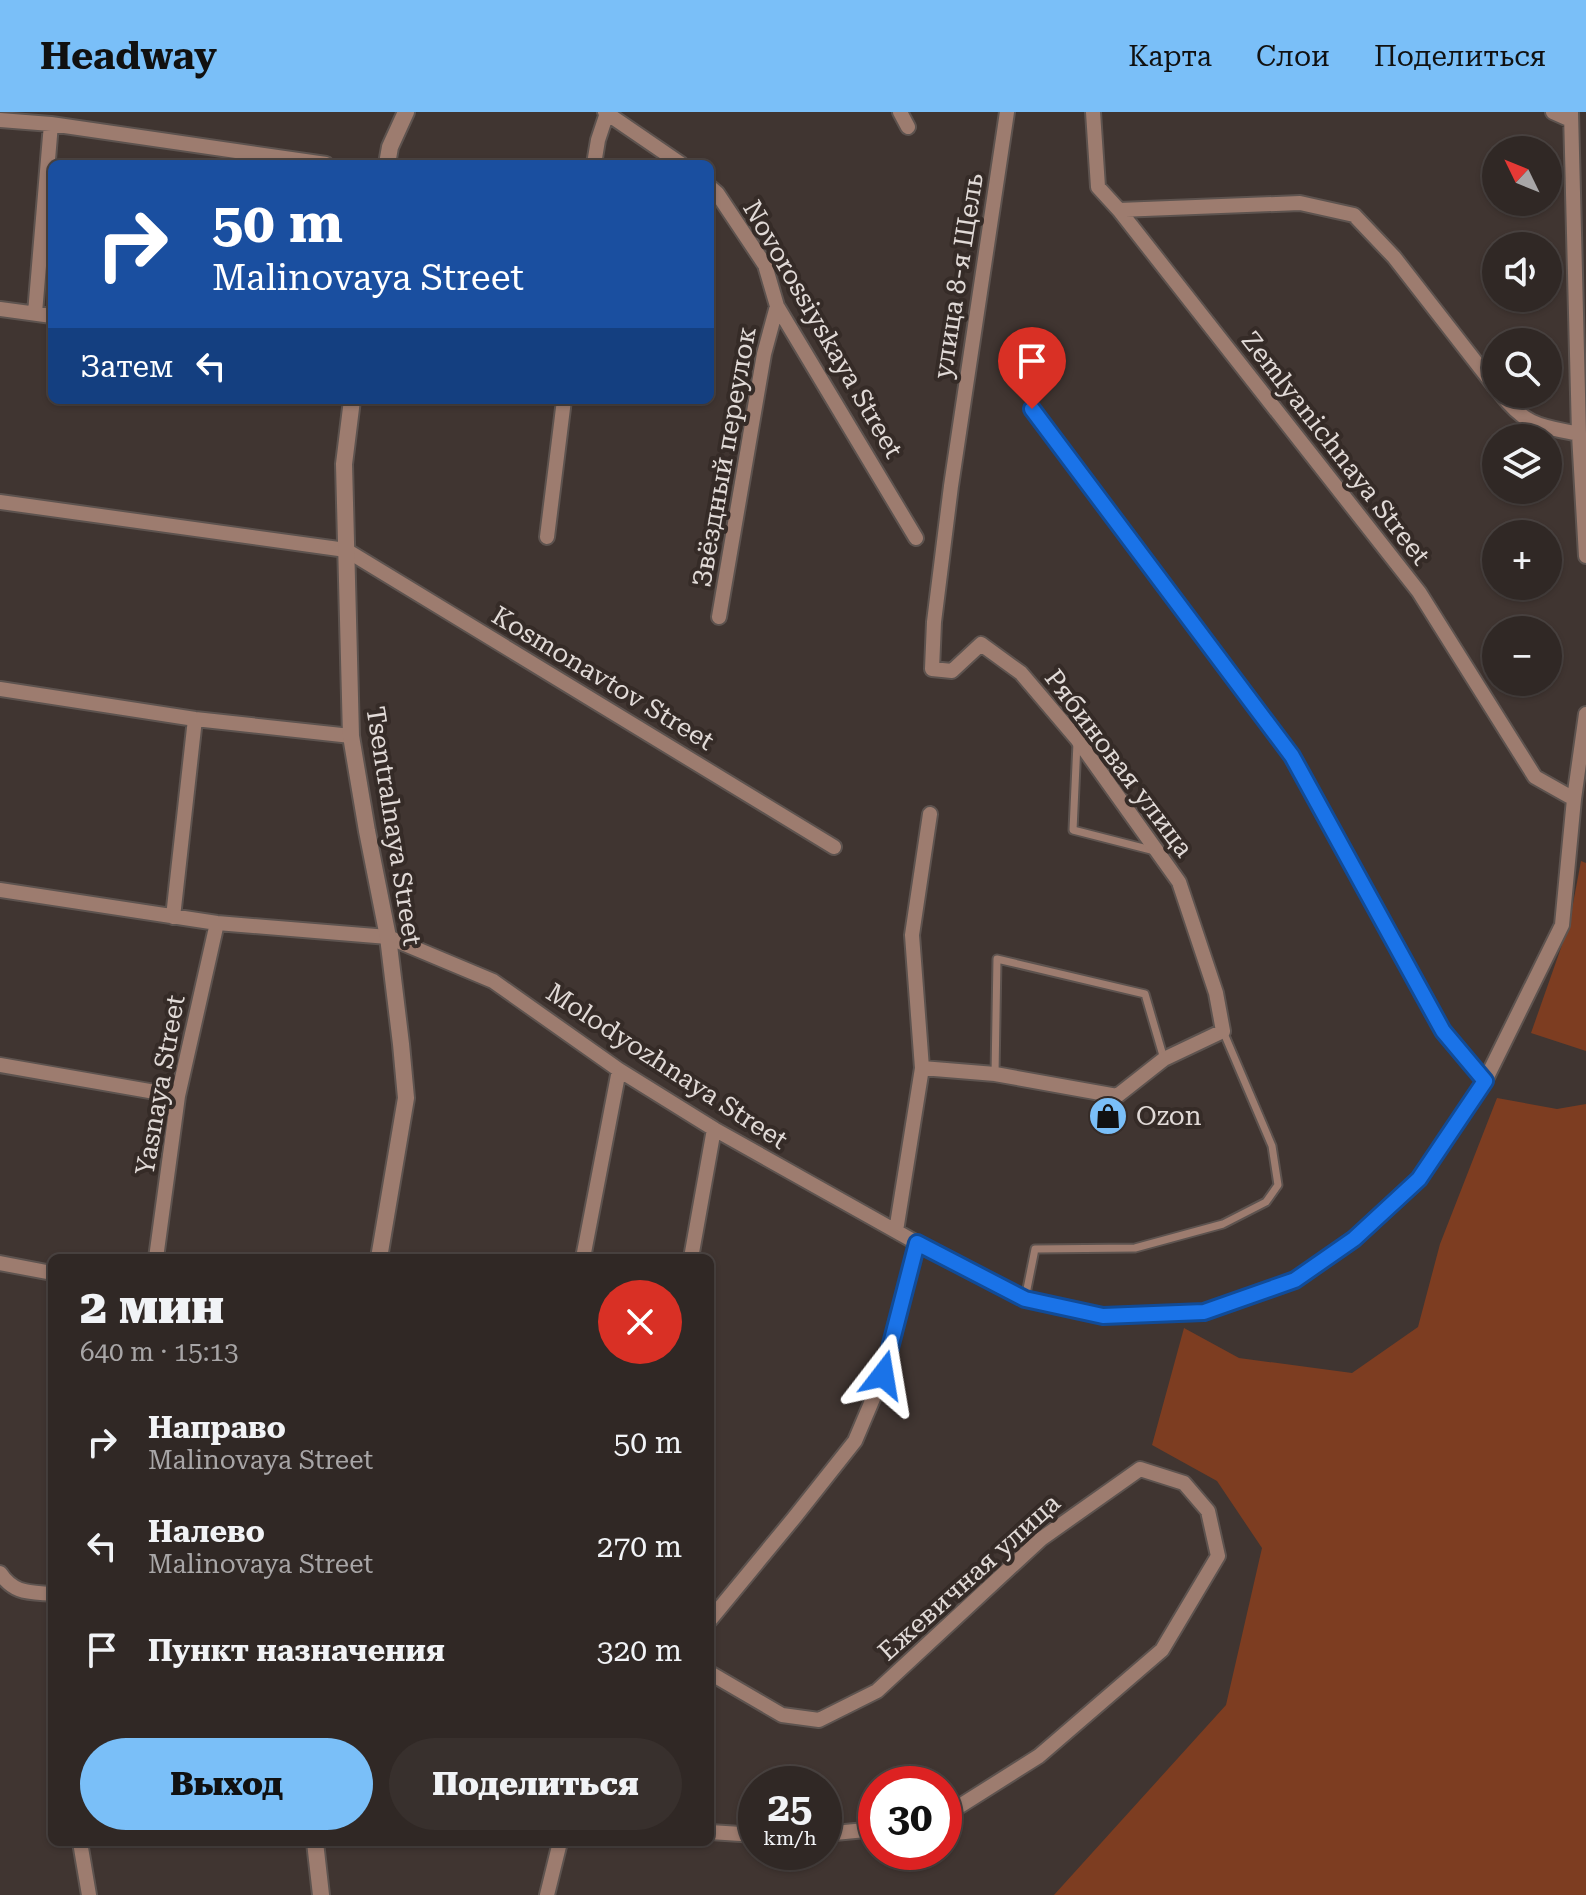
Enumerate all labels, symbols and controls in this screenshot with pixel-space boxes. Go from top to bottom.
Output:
text: Headway [40,34,217,78]
text: Карта [1128,40,1212,73]
text: Слои [1256,40,1330,73]
text: Поделиться [1374,40,1546,73]
north arrow [1482,136,1562,216]
map controls [1482,136,1562,696]
street label: улица 8-я Щель [927,171,989,381]
text: 50 m [212,190,343,256]
icon: right [80,192,184,296]
street label: Novorossiyskaya Street [737,195,909,463]
button: sound [1482,232,1562,312]
text: Malinovaya Street [212,257,524,299]
street label: Звёздный переулок [686,324,762,590]
street label: Zemlyanichnaya Street [1236,325,1437,571]
pin [998,327,1066,409]
button: search [1482,328,1562,408]
icon: arrive [1010,339,1054,383]
icon: left [189,344,233,388]
text: Затем [80,349,173,384]
button: layers [1482,424,1562,504]
button: + [1482,520,1562,600]
street label: Kosmonavtov Street [487,600,720,756]
button: − [1482,616,1562,696]
street label: Рябиновая улица [1039,663,1199,863]
street label: Tsentralnaya Street [360,704,428,948]
street label: Molodyozhnaya Street [541,977,793,1155]
street label: Yasnaya Street [129,992,191,1177]
shop icon: Ozon [1087,1095,1129,1137]
place label: Ozon [1136,1101,1202,1131]
text: 2 мин [80,1279,224,1335]
button: close [598,1280,682,1364]
position arrow [841,1333,925,1417]
text: 640 m · 15:13 [80,1337,239,1367]
text: Направо [148,1410,286,1445]
icon: right [80,1420,124,1464]
text: 50 m [613,1425,682,1460]
text: Malinovaya Street [148,1445,373,1475]
street label: Ежевичная улица [872,1487,1066,1667]
text: Налево [148,1514,265,1549]
icon: left [80,1524,124,1568]
text: 270 m [597,1529,682,1564]
text: Malinovaya Street [148,1549,373,1579]
icon: arrive [80,1628,124,1672]
text: Пункт назначения [148,1633,445,1668]
text: 320 m [597,1633,682,1668]
button: Выход [80,1738,373,1830]
button: Поделиться [389,1738,682,1830]
speed limit sign: 30 [858,1766,962,1870]
text: 25 [768,1784,812,1831]
text: km/h [763,1826,817,1850]

